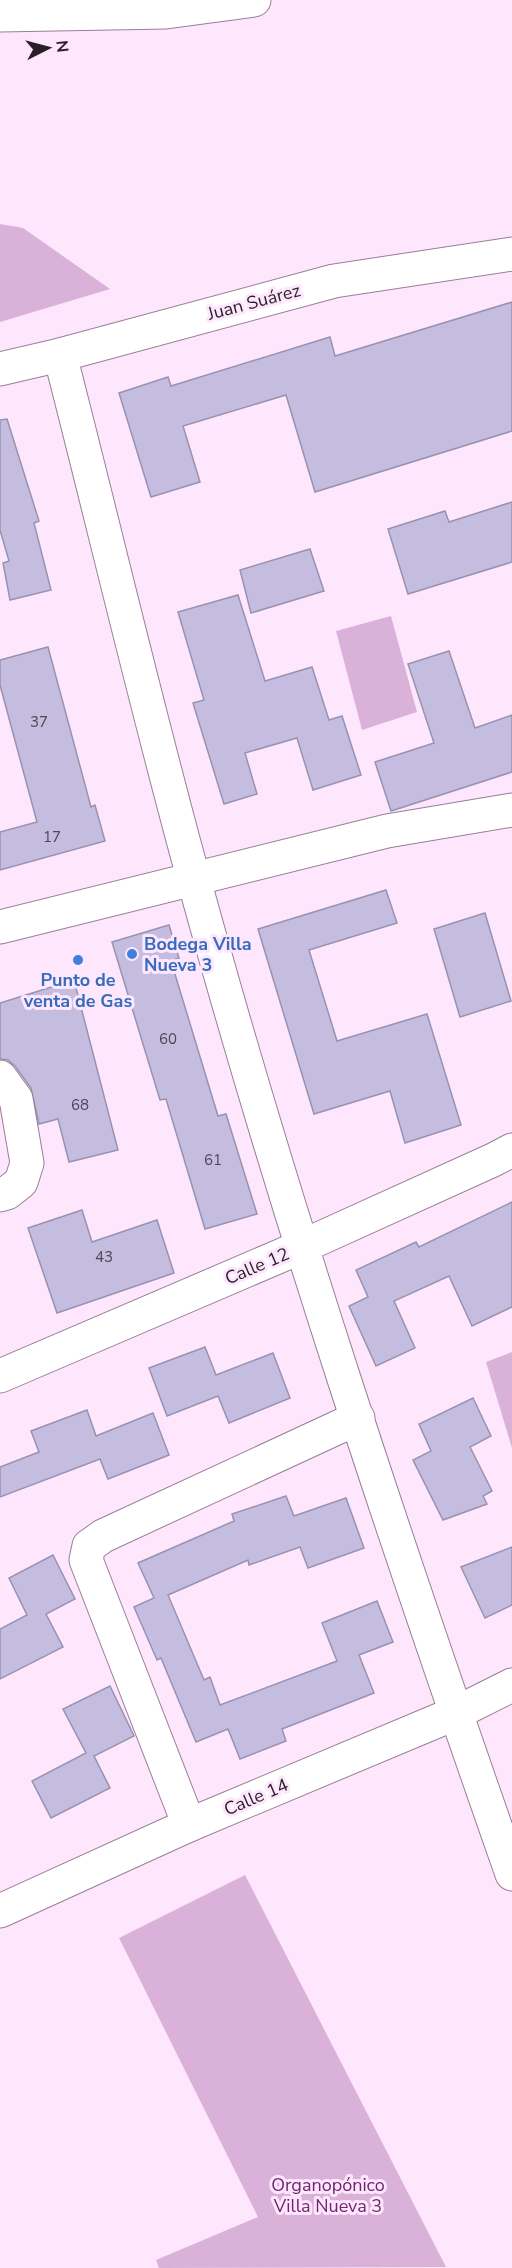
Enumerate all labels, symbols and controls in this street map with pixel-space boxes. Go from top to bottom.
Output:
north arrow [18,18,78,78]
text: N [50,39,73,54]
street label: Juan Suárez [204,278,303,326]
house number: 37 [30,712,48,732]
house number: 17 [43,827,61,847]
place label: Bodega Villa Nueva 3 [144,932,252,977]
marker: Bodega Villa Nueva 3 [125,947,139,961]
marker: Punto de venta de Gas [71,953,85,967]
place label: Punto de venta de Gas [23,968,132,1013]
house number: 60 [159,1029,177,1049]
house number: 68 [71,1095,89,1115]
house number: 61 [204,1150,222,1170]
street label: Calle 12 [221,1242,293,1290]
house number: 43 [95,1247,113,1267]
street label: Calle 14 [220,1773,292,1821]
park label: Organopónico Villa Nueva 3 [271,2173,385,2218]

